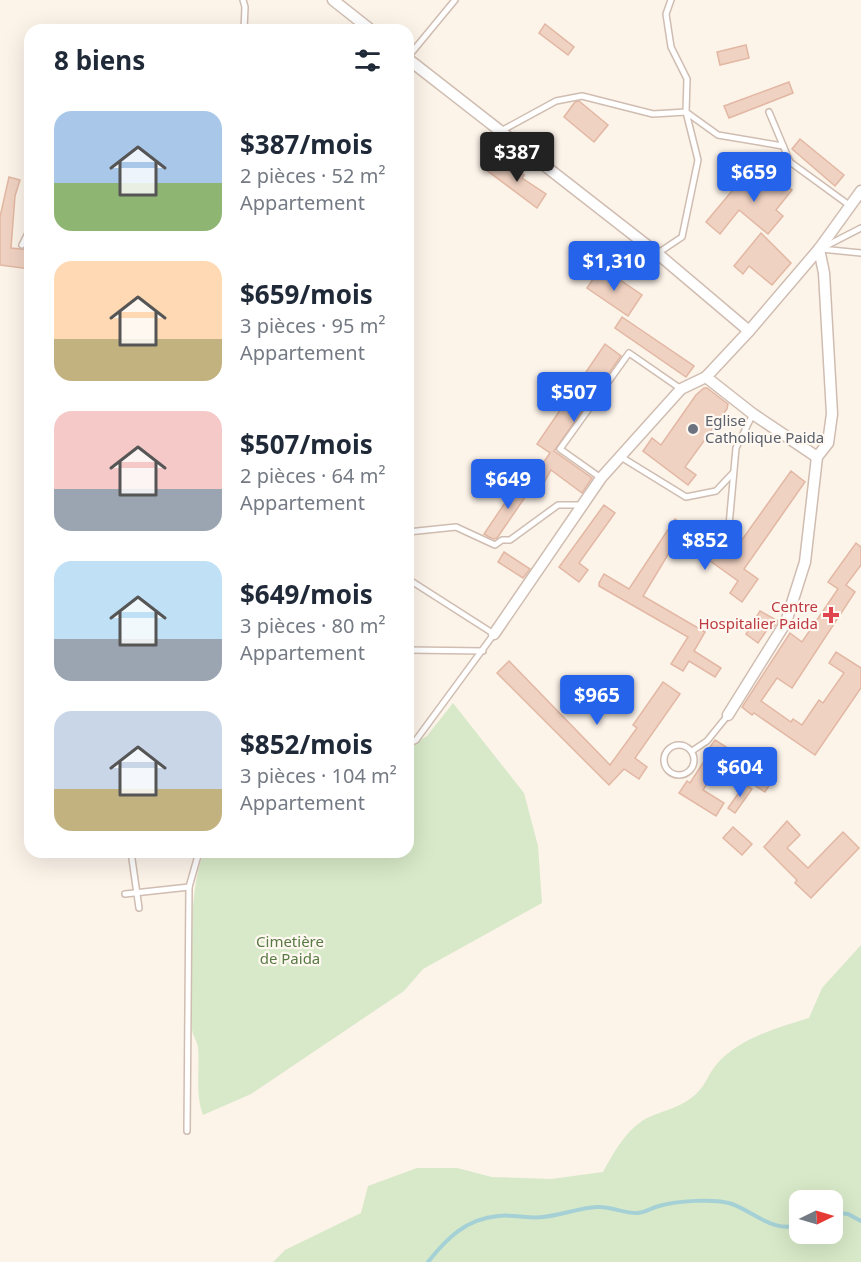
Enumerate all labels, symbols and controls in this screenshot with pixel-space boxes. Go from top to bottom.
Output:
text: 8 biens [54,42,145,78]
icon: filters [351,44,384,77]
text: $387/mois [240,126,373,162]
pin: $387 [481,132,553,183]
icon: home [102,135,174,207]
text: $387 [494,138,540,165]
pin: $659 [718,152,790,203]
text: $659 [731,158,777,185]
text: 2 pièces · 52 m² [240,162,385,189]
text: Appartement [240,189,365,216]
pin: $1,310 [565,241,663,292]
text: $1,310 [583,247,645,274]
text: $659/mois [240,276,373,312]
icon: home [102,285,174,357]
text: 3 pièces · 95 m² [240,312,385,339]
text: Appartement [240,339,365,366]
pin: $507 [538,372,610,423]
text: $507 [551,378,597,405]
place label: Eglise Catholique Paida [705,410,824,447]
marker: Eglise Catholique Paida [686,422,700,436]
text: $507/mois [240,426,373,462]
icon: home [102,435,174,507]
pin: $649 [472,459,544,510]
text: 2 pièces · 64 m² [240,462,385,489]
text: $649 [485,465,531,492]
text: Appartement [240,489,365,516]
pin: $852 [669,520,741,571]
text: $852 [682,526,728,553]
text: $649/mois [240,576,373,612]
icon: home [102,585,174,657]
place label: Centre Hospitalier Paida [698,596,818,633]
marker: Centre Hospitalier Paida [822,606,840,624]
text: 3 pièces · 80 m² [240,612,385,639]
text: Appartement [240,639,365,666]
pin: $965 [561,675,633,726]
text: $965 [574,681,620,708]
text: $852/mois [240,726,373,762]
icon: home [102,735,174,807]
pin: $604 [704,747,776,798]
text: $604 [717,753,763,780]
text: 3 pièces · 104 m² [240,762,397,789]
text: Appartement [240,789,365,816]
park label: Cimetière de Paida [256,931,324,968]
north arrow [789,1190,843,1244]
map controls [789,1190,843,1244]

